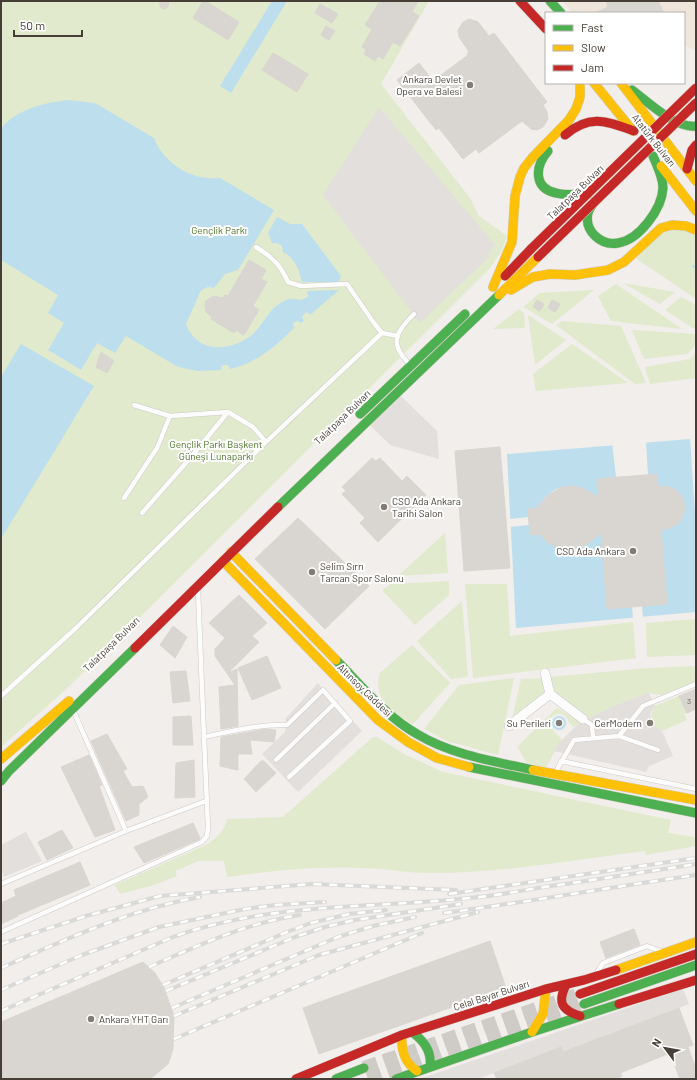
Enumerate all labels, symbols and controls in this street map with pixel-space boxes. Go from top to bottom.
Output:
scale bar [14,12,82,38]
legend [545,12,685,84]
text: 50 m [20,18,45,32]
text: Fast [581,20,604,34]
text: Slow [581,40,606,54]
text: Jam [581,60,604,74]
place label: Ankara Devlet Opera ve Balesi [396,73,462,97]
marker: Ankara Devlet Opera ve Balesi [465,80,475,90]
street label: Atatürk Bulvarı [630,111,678,169]
street label: Talatpaşa Bulvarı [544,162,606,222]
park label: Gençlik Parkı [191,224,247,236]
street label: Talatpaşa Bulvarı [311,387,373,447]
park label: Gençlik Parkı Başkent Güneşi Lunaparkı [170,438,263,462]
place label: CSO Ada Ankara Tarihi Salon [392,495,461,519]
marker: CSO Ada Ankara Tarihi Salon [379,502,389,512]
place label: CSO Ada Ankara [556,545,625,557]
marker: CSO Ada Ankara [628,546,638,556]
place label: Selim Sırrı Tarcan Spor Salonu [320,560,404,584]
marker: Selim Sırrı Tarcan Spor Salonu [307,567,317,577]
street label: Talatpaşa Bulvarı [80,614,142,674]
street label: Altınsoy Caddesi [335,661,395,719]
house number: 3 [687,696,691,706]
place label: Su Perileri [507,717,551,729]
place label: CerModern [595,717,642,729]
marker: Su Perileri [554,718,564,728]
marker: CerModern [645,718,655,728]
street label: Celal Bayar Bulvarı [452,977,530,1013]
place label: Ankara YHT Garı [99,1013,168,1025]
marker: Ankara YHT Garı [86,1014,96,1024]
north arrow [645,1028,685,1068]
text: N [649,1036,664,1049]

